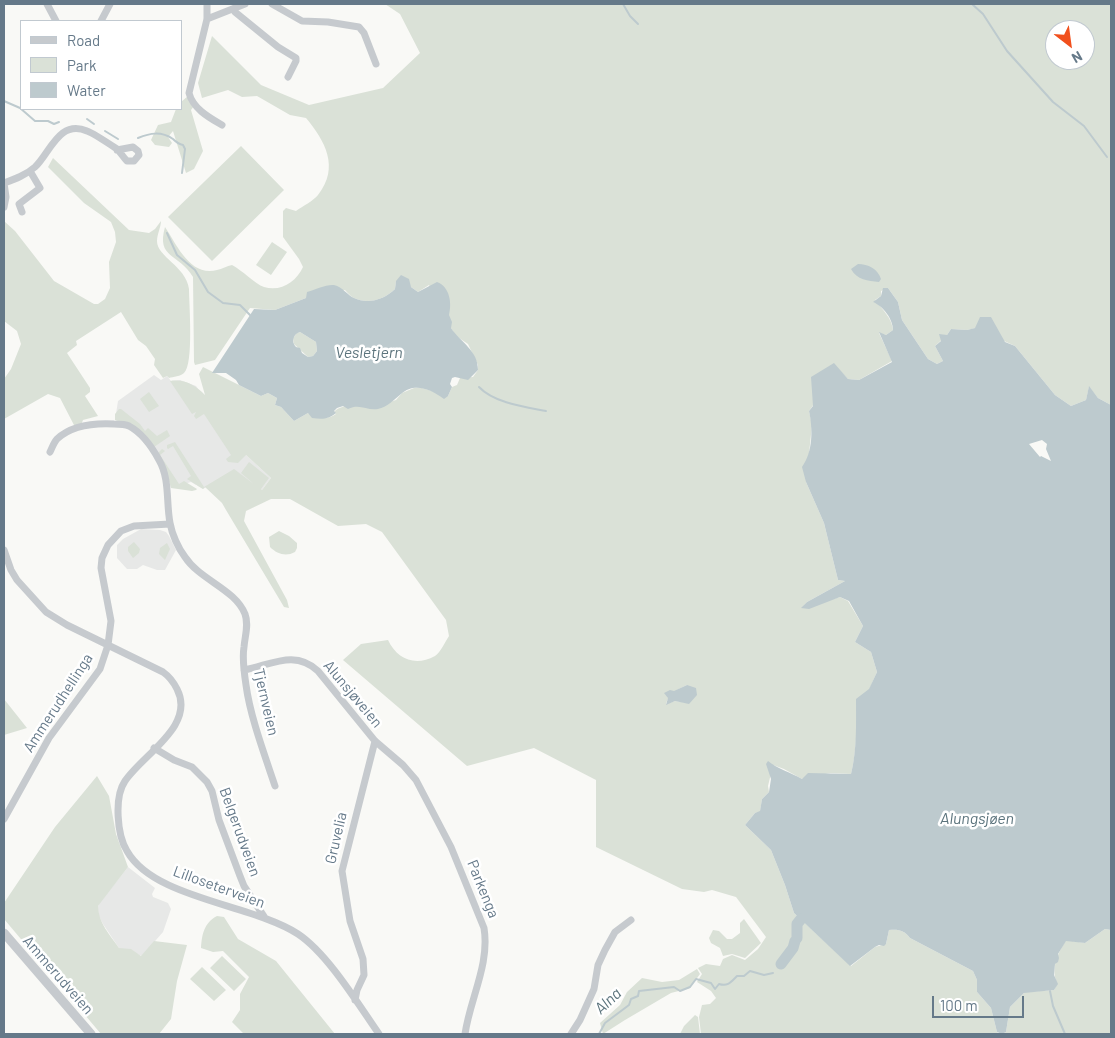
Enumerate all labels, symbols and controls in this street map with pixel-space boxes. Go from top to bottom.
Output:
legend [20,20,182,110]
north arrow [1045,20,1095,70]
text: Road [67,31,100,49]
text: N [1069,48,1086,67]
text: Park [67,56,96,74]
text: Water [67,81,106,99]
water label: Vesletjern [335,343,403,363]
street label: Ammerudhellinga [19,650,97,756]
street label: Alunsjøveien [320,657,386,731]
street label: Tjernveien [250,667,282,737]
street label: Belgerudveien [216,785,264,879]
water label: Alungsjøen [940,809,1014,829]
street label: Gruvelia [321,810,351,866]
street label: Parkenga [463,857,503,921]
street label: Lilloseterveien [171,862,267,912]
street label: Ammerudveien [19,932,97,1018]
water label: Alna [591,984,625,1018]
scale bar [935,986,1028,1018]
text: 100 m [940,996,978,1014]

